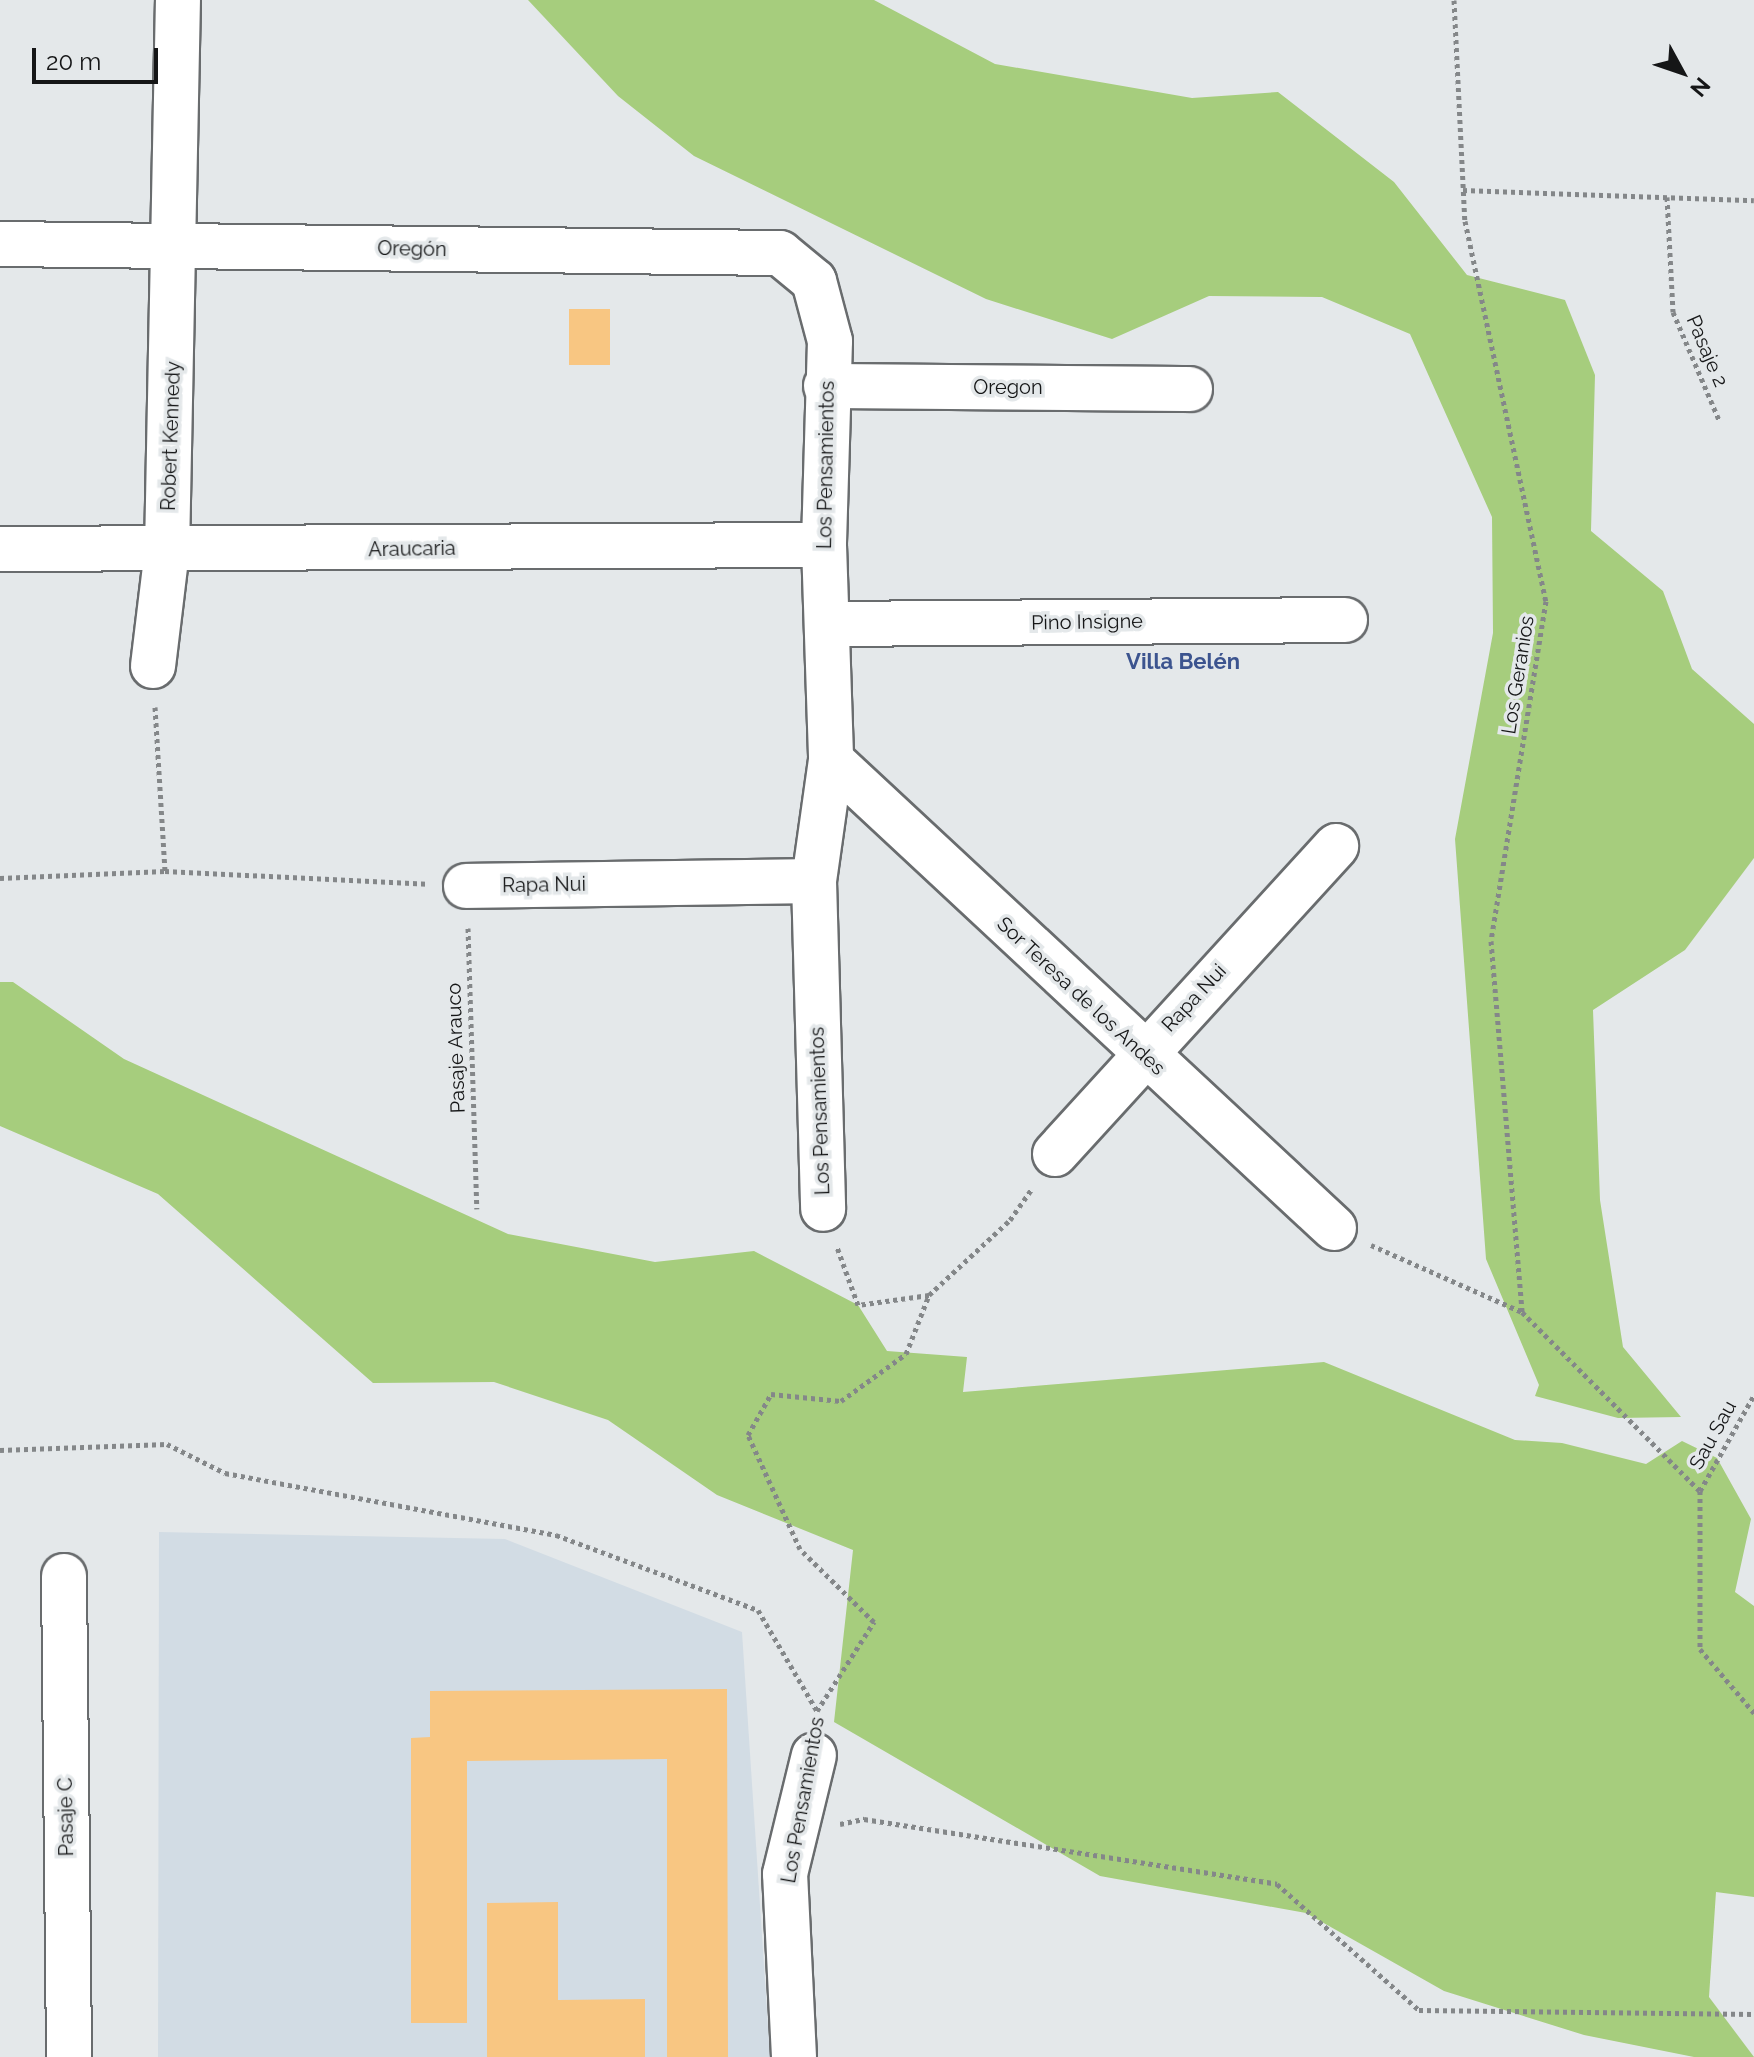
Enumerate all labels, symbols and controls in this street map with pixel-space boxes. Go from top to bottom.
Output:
scale bar [36,32,162,82]
north arrow [1642,32,1722,112]
text: 20 m [46,47,101,76]
text: N [1685,73,1716,102]
street label: Oregón [377,236,447,262]
street label: Pasaje 2 [1681,312,1733,390]
street label: Robert Kennedy [156,361,186,511]
street label: Oregon [973,375,1043,399]
street label: Los Pensamientos [813,381,839,549]
street label: Araucaria [368,536,456,562]
street label: Pino Insigne [1031,609,1143,635]
street label: Los Geranios [1497,614,1539,736]
district label: Villa Belén [1126,649,1240,675]
street label: Rapa Nui [502,872,586,898]
street label: Sor Teresa de los Andes [992,911,1170,1081]
street label: Rapa Nui [1157,959,1231,1037]
street label: Pasaje Arauco [442,982,470,1114]
street label: Los Pensamientos [805,1026,835,1196]
street label: Sau Sau [1684,1396,1742,1474]
street label: Los Pensamientos [777,1715,829,1885]
street label: Pasaje C [53,1777,79,1857]

